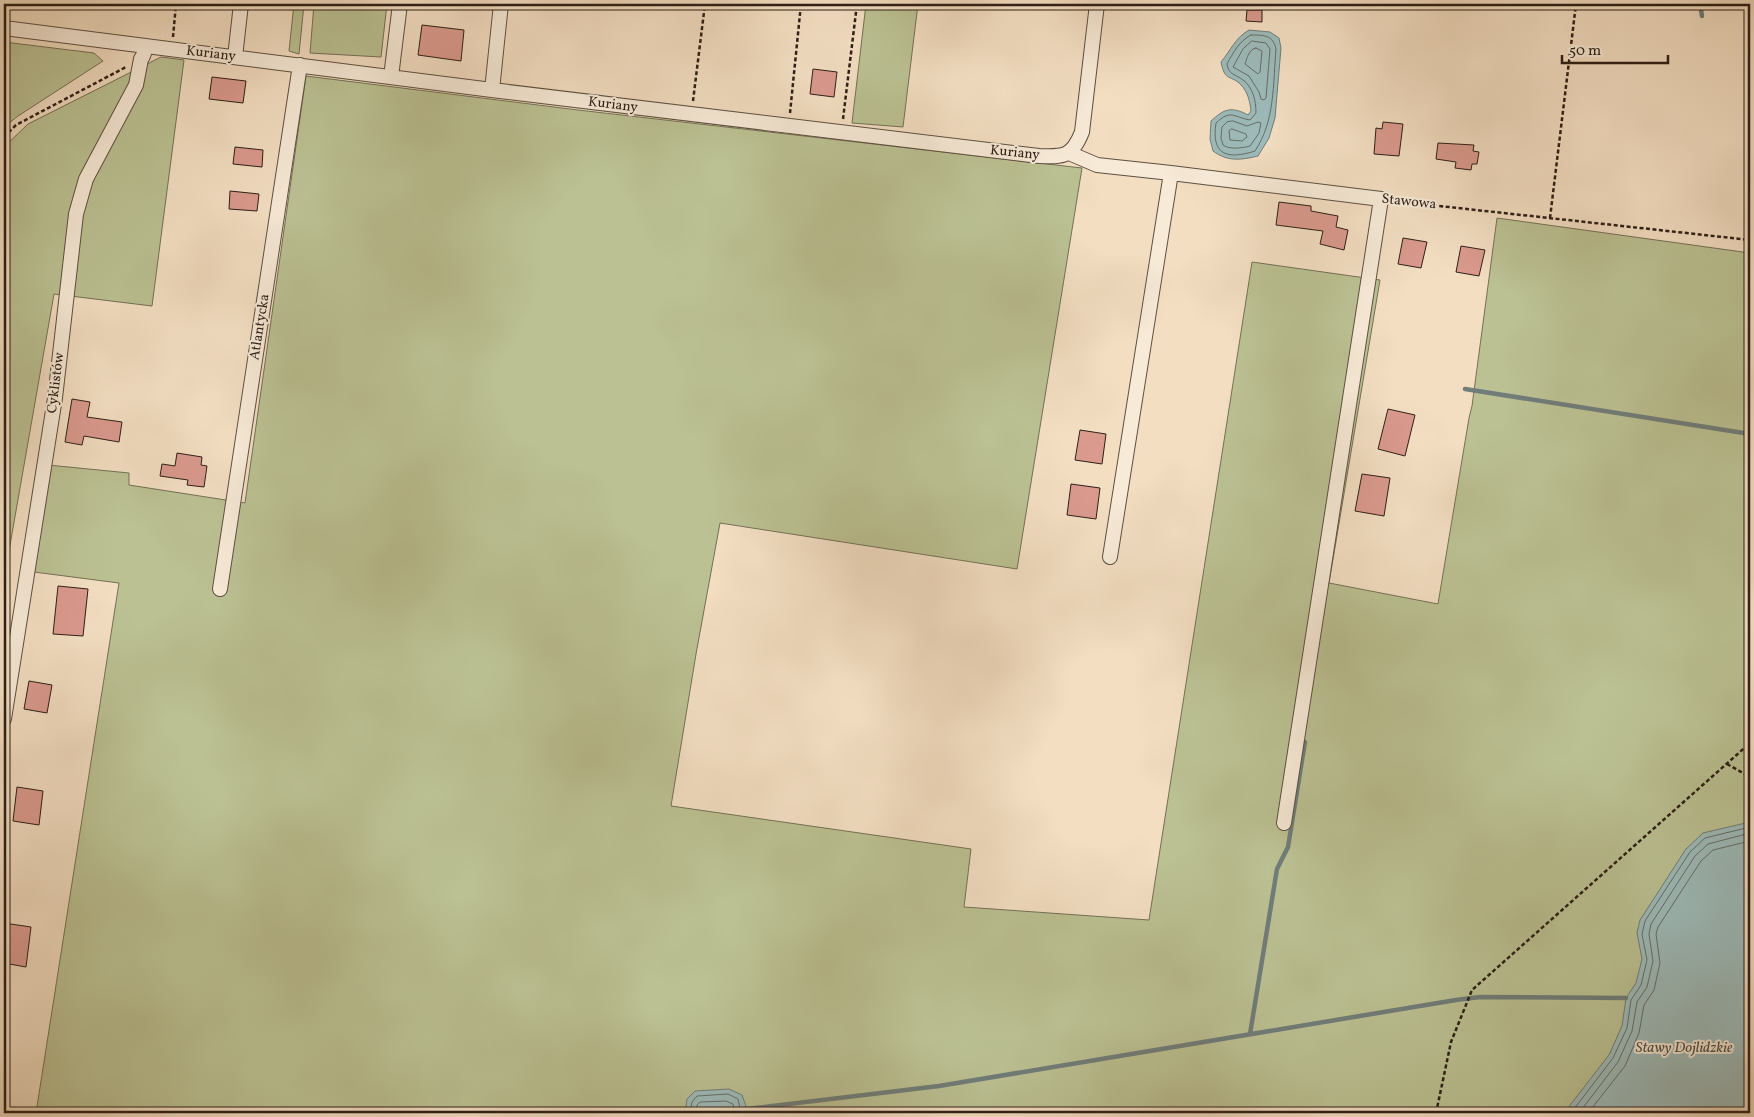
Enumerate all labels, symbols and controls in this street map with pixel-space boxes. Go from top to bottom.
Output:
scale bar [1562,32,1668,64]
text: 50 m [1569,41,1601,62]
street label: Kuriany [185,42,237,67]
street label: Kuriany [587,93,639,118]
street label: Kuriany [989,141,1041,165]
street label: Stawowa [1381,190,1437,214]
street label: Atlantycka [245,292,275,362]
street label: Cyklistów [43,351,69,414]
water label: Stawy Dojlidzkie [1636,1038,1733,1059]

